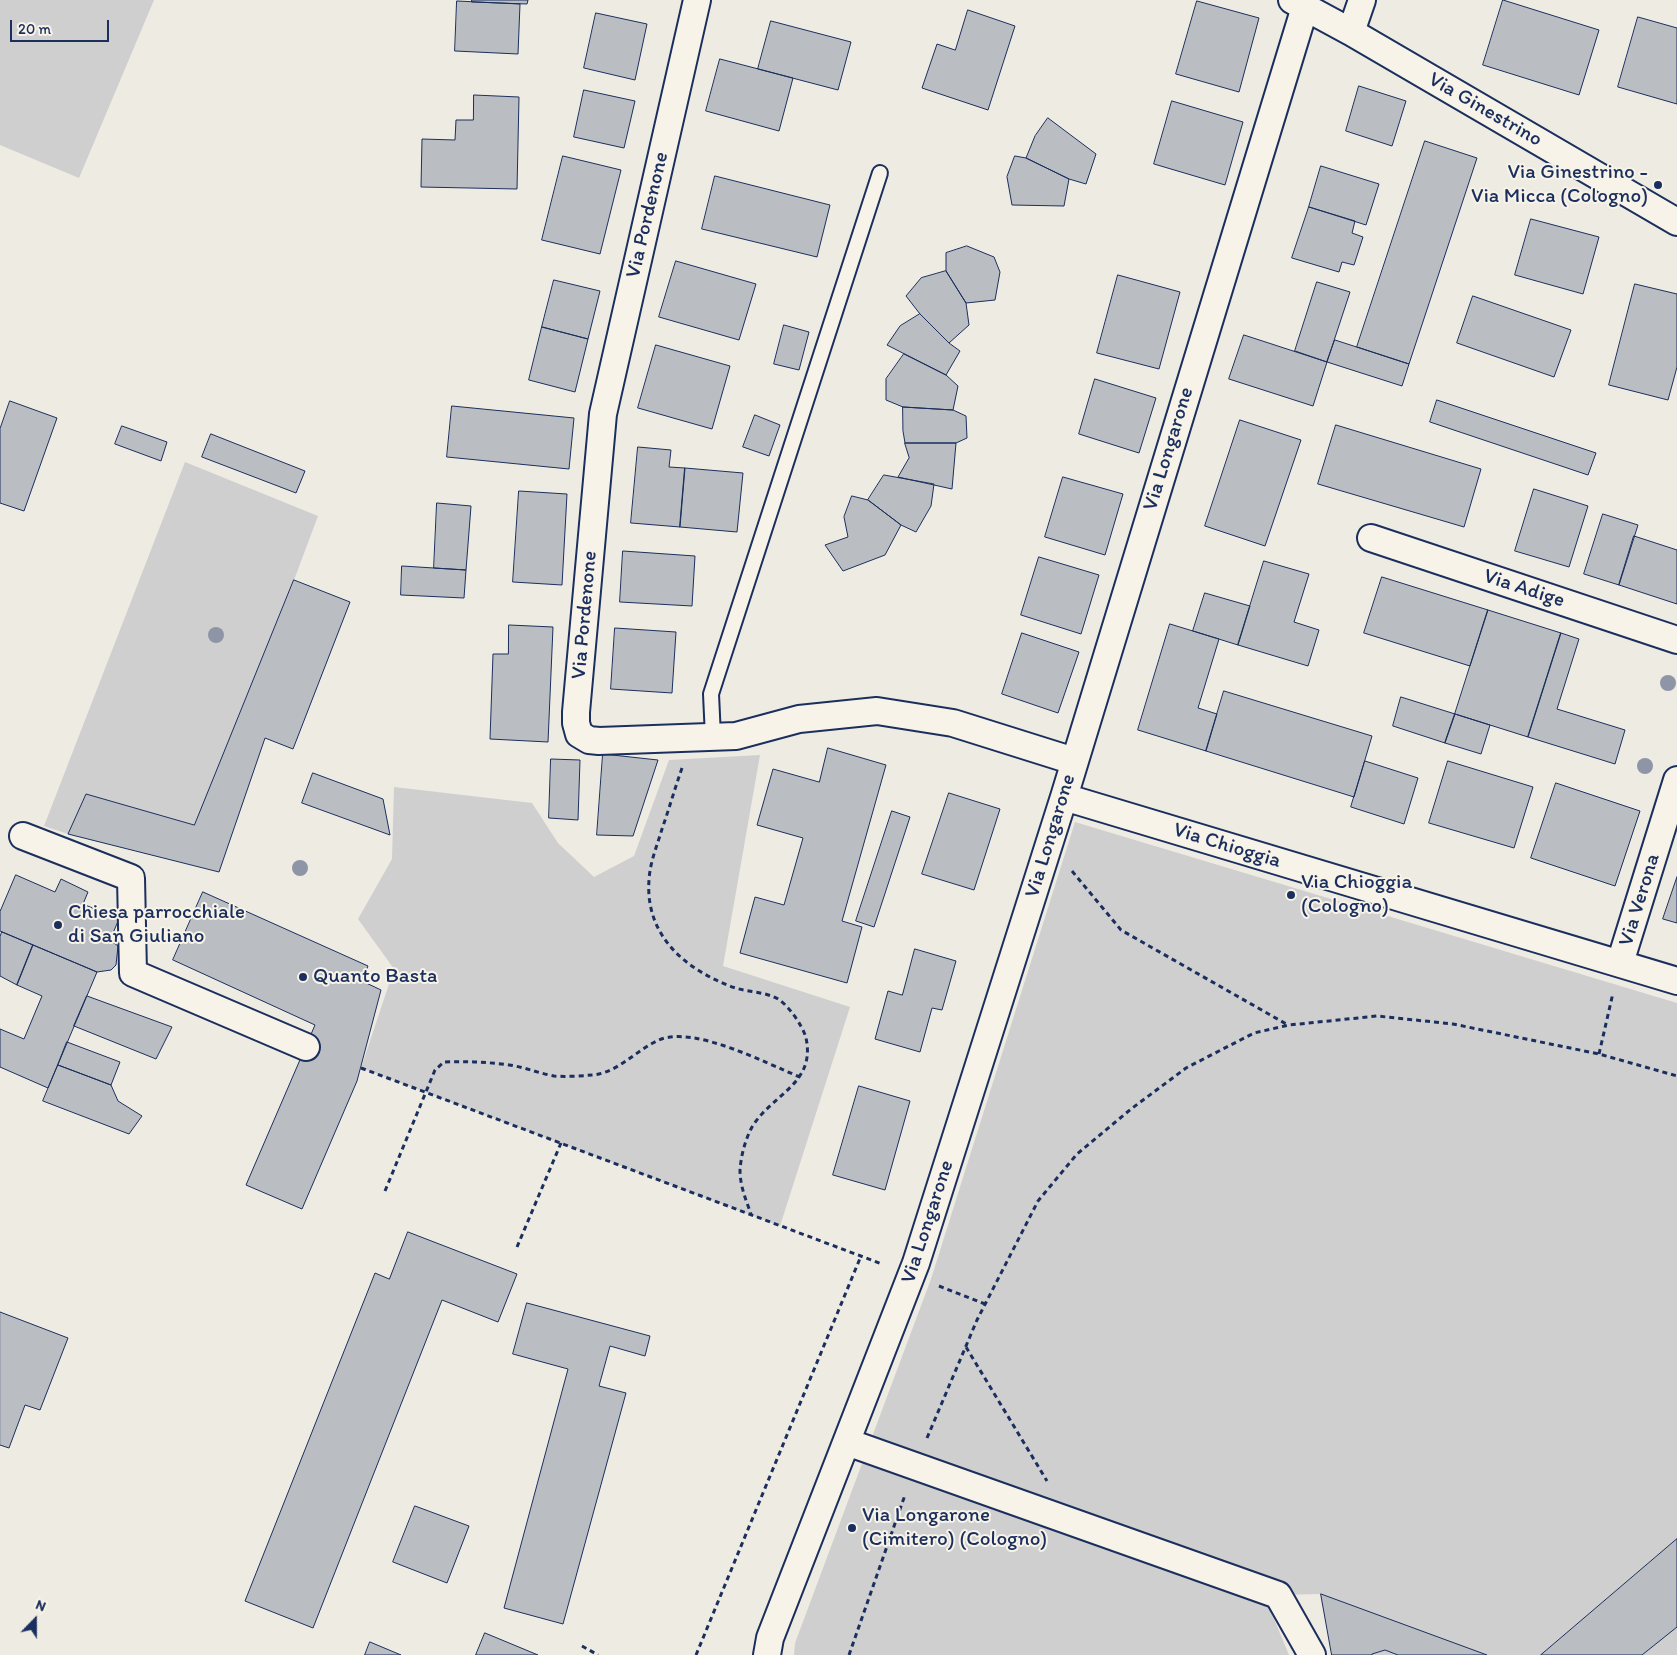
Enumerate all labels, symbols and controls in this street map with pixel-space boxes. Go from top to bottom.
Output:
scale bar [12,10,111,42]
text: 20 m [18,20,51,38]
street label: Via Ginestrino [1424,67,1546,153]
street label: Via Pordenone [621,149,675,281]
place label: Via Ginestrino - Via Micca (Cologno) [1471,160,1648,210]
marker: Via Ginestrino - Via Micca (Cologno) [1652,179,1664,191]
street label: Via Longarone [1138,384,1200,514]
street label: Via Pordenone [567,550,603,680]
street label: Via Adige [1480,564,1568,614]
street label: Via Longarone [1020,771,1082,901]
street label: Via Chioggia [1170,818,1284,874]
street label: Via Verona [1614,851,1666,949]
place label: Via Chioggia (Cologno) [1301,870,1412,920]
marker: Via Chioggia (Cologno) [1285,889,1297,901]
place label: Chiesa parrocchiale di San Giuliano [68,900,245,950]
marker: Chiesa parrocchiale di San Giuliano [52,919,64,931]
place label: Quanto Basta [313,964,437,990]
marker: Quanto Basta [297,971,309,983]
street label: Via Longarone [896,1157,960,1287]
place label: Via Longarone (Cimitero) (Cologno) [862,1503,1047,1553]
marker: Via Longarone (Cimitero) (Cologno) [846,1522,858,1534]
north arrow [10,1595,60,1645]
text: N [33,1596,48,1615]

